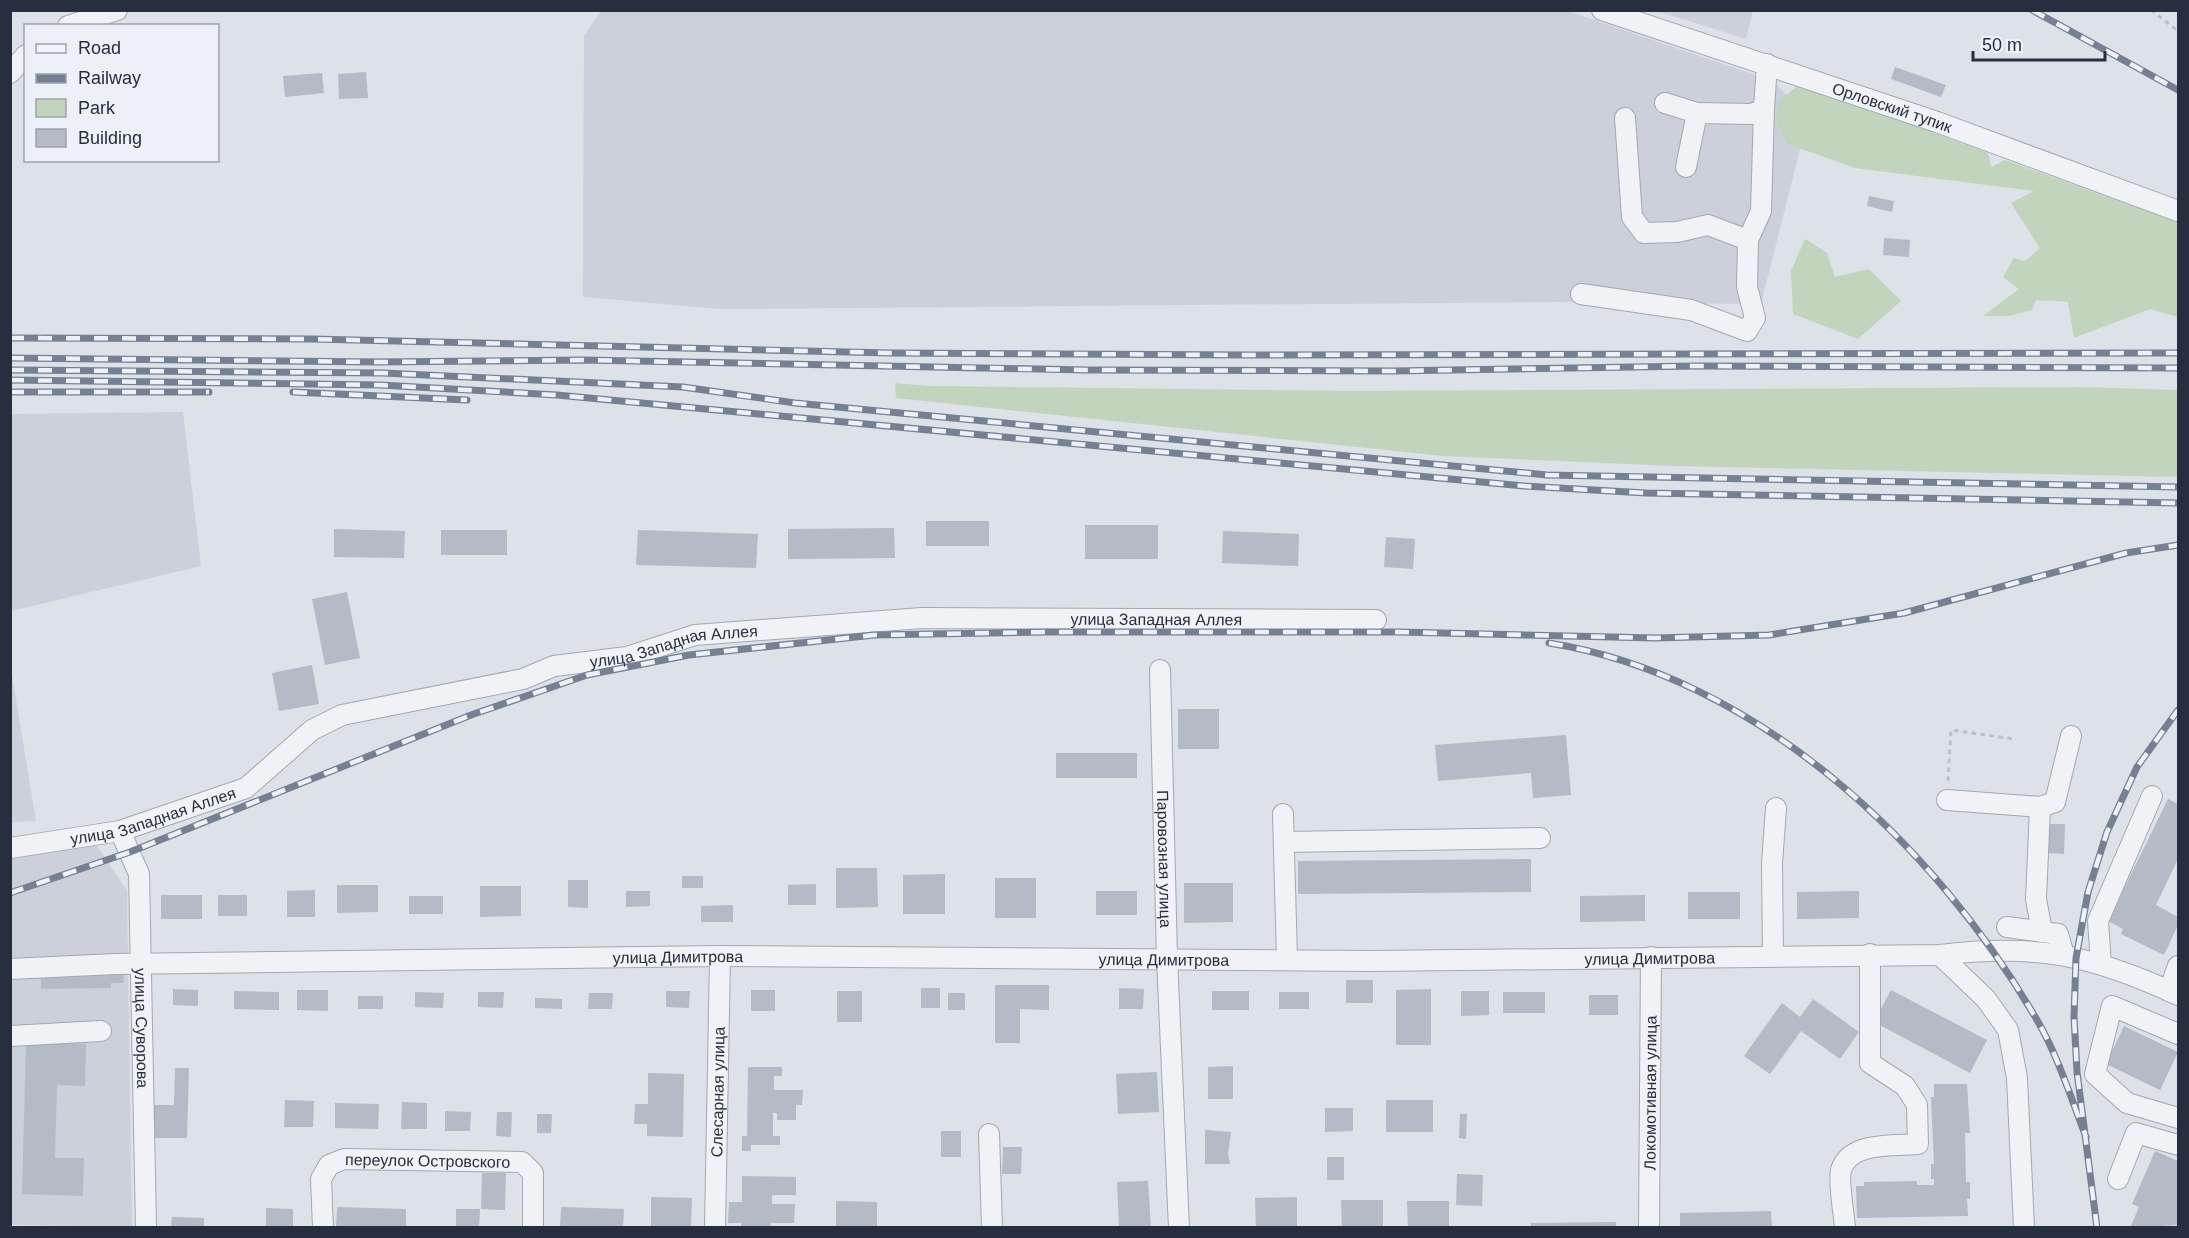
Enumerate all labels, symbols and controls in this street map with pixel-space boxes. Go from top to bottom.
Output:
legend [24,24,219,162]
scale bar [1973,24,2105,62]
text: 50 m [1982,35,2022,55]
text: Road [78,38,121,58]
text: Railway [78,68,141,88]
street label: Орловский тупик [1830,80,1955,136]
text: Park [78,98,116,118]
text: Building [78,128,142,148]
street label: улица Западная Аллея [1070,611,1242,628]
street label: улица Западная Аллея [589,622,758,671]
street label: улица Западная Аллея [69,784,238,848]
street label: Паровозная улица [1154,790,1174,928]
street label: улица Димитрова [612,948,743,966]
street label: улица Димитрова [1584,949,1715,968]
street label: улица Димитрова [1098,951,1229,969]
street label: улица Суворова [132,968,151,1088]
street label: Локомотивная улица [1641,1016,1660,1170]
street label: Слесарная улица [708,1027,728,1157]
street label: переулок Островского [345,1151,510,1171]

